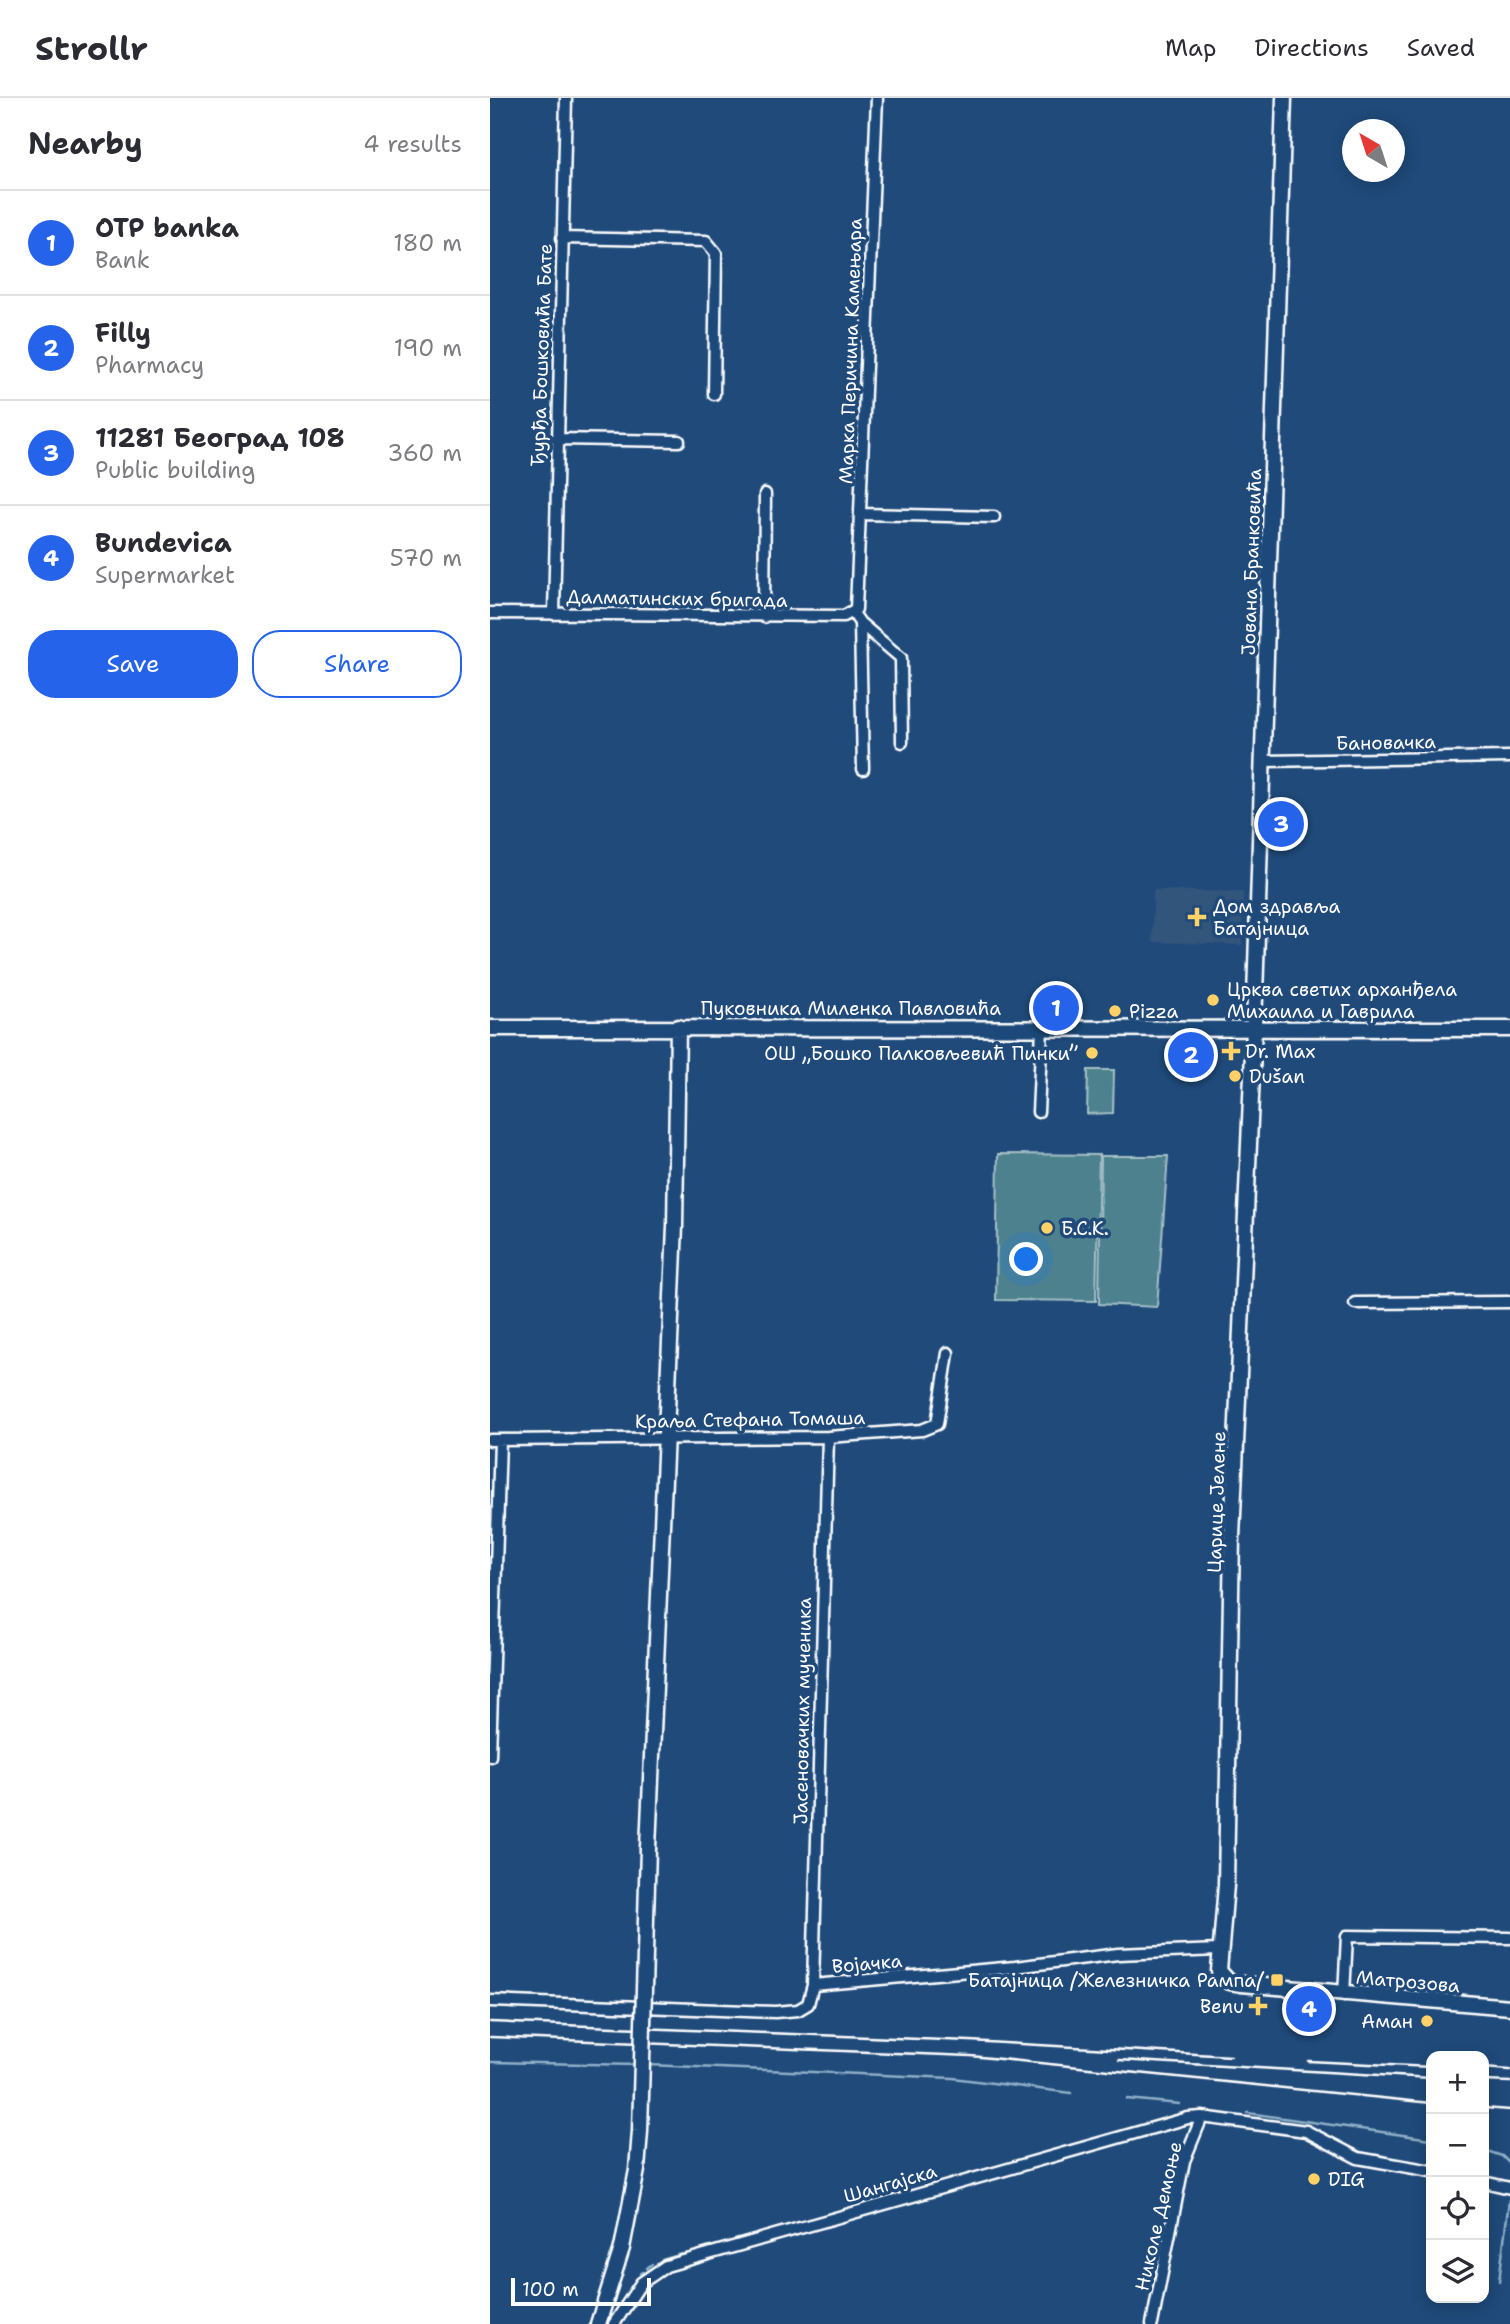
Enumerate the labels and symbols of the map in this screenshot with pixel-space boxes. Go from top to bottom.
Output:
north arrow [1342,119,1405,182]
street label: Марка Перичина Камењара [833,217,868,485]
street label: Ђурђа Бошковића Бате [525,243,558,467]
street label: Јована Бранковића [1236,468,1267,656]
street label: Далматинских бригада [566,584,788,613]
street label: Бановачка [1336,729,1436,756]
pin: 3 [1258,798,1304,850]
place label: Дом здравља Батајница [1213,894,1341,941]
marker: Дом здравља Батајница [1187,907,1207,927]
place label: Црква светих арханђела Михаила и Гаврила [1227,977,1457,1024]
pin: 1 [1033,982,1079,1034]
marker: Црква светих арханђела Михаила и Гаврила [1205,992,1221,1008]
street label: Пуковника Миленка Павловића [701,996,1001,1021]
place label: Pizza [1129,999,1179,1024]
marker: Pizza [1107,1003,1123,1019]
pin: 2 [1168,1029,1214,1081]
place label: Dr. Max [1245,1039,1316,1064]
place label: ОШ „Бошко Палковљевић Пинки” [764,1041,1079,1066]
marker: Dr. Max [1223,1043,1239,1059]
marker: ОШ „Бошко Палковљевић Пинки” [1084,1045,1100,1061]
place label: Dušan [1249,1064,1305,1089]
marker: Dušan [1227,1068,1243,1084]
place label: Б.С.К. [1061,1216,1109,1241]
marker: Б.С.К. [1039,1220,1055,1236]
your location [1009,1242,1043,1276]
street label: Краља Стефана Томаша [635,1405,866,1434]
street label: Царице Јелене [1202,1431,1231,1573]
street label: Јасеновачких мученика [788,1597,817,1825]
street label: Војачка [831,1948,903,1979]
street label: Матрозова [1355,1965,1461,1999]
place label: Батајница /Железничка Рампа/ [968,1968,1265,1993]
marker: Батајница /Железничка Рампа/ [1269,1972,1285,1988]
pin: 4 [1286,1983,1332,2035]
place label: Benu [1200,1994,1244,2019]
marker: Benu [1250,1998,1266,2014]
place label: Аман [1361,2009,1413,2034]
marker: Аман [1419,2013,1435,2029]
street label: Николе Демоње [1129,2139,1188,2293]
street label: Шангајска [841,2158,940,2209]
place label: DIG [1328,2167,1365,2192]
marker: DIG [1306,2171,1322,2187]
scale bar [511,2275,651,2307]

